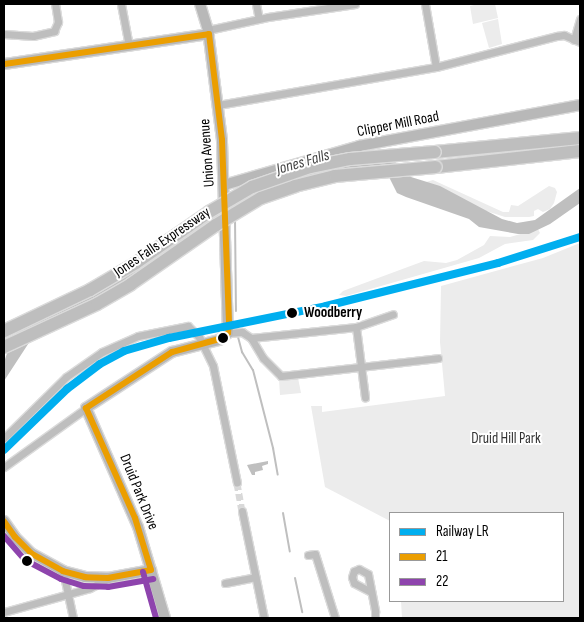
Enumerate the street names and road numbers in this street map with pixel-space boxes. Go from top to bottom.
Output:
street label: Clipper Mill Road [356,107,440,141]
street label: Union Avenue [196,118,218,188]
street label: Jones Falls Expressway [110,203,214,281]
street label: Druid Park Drive [116,452,162,532]

